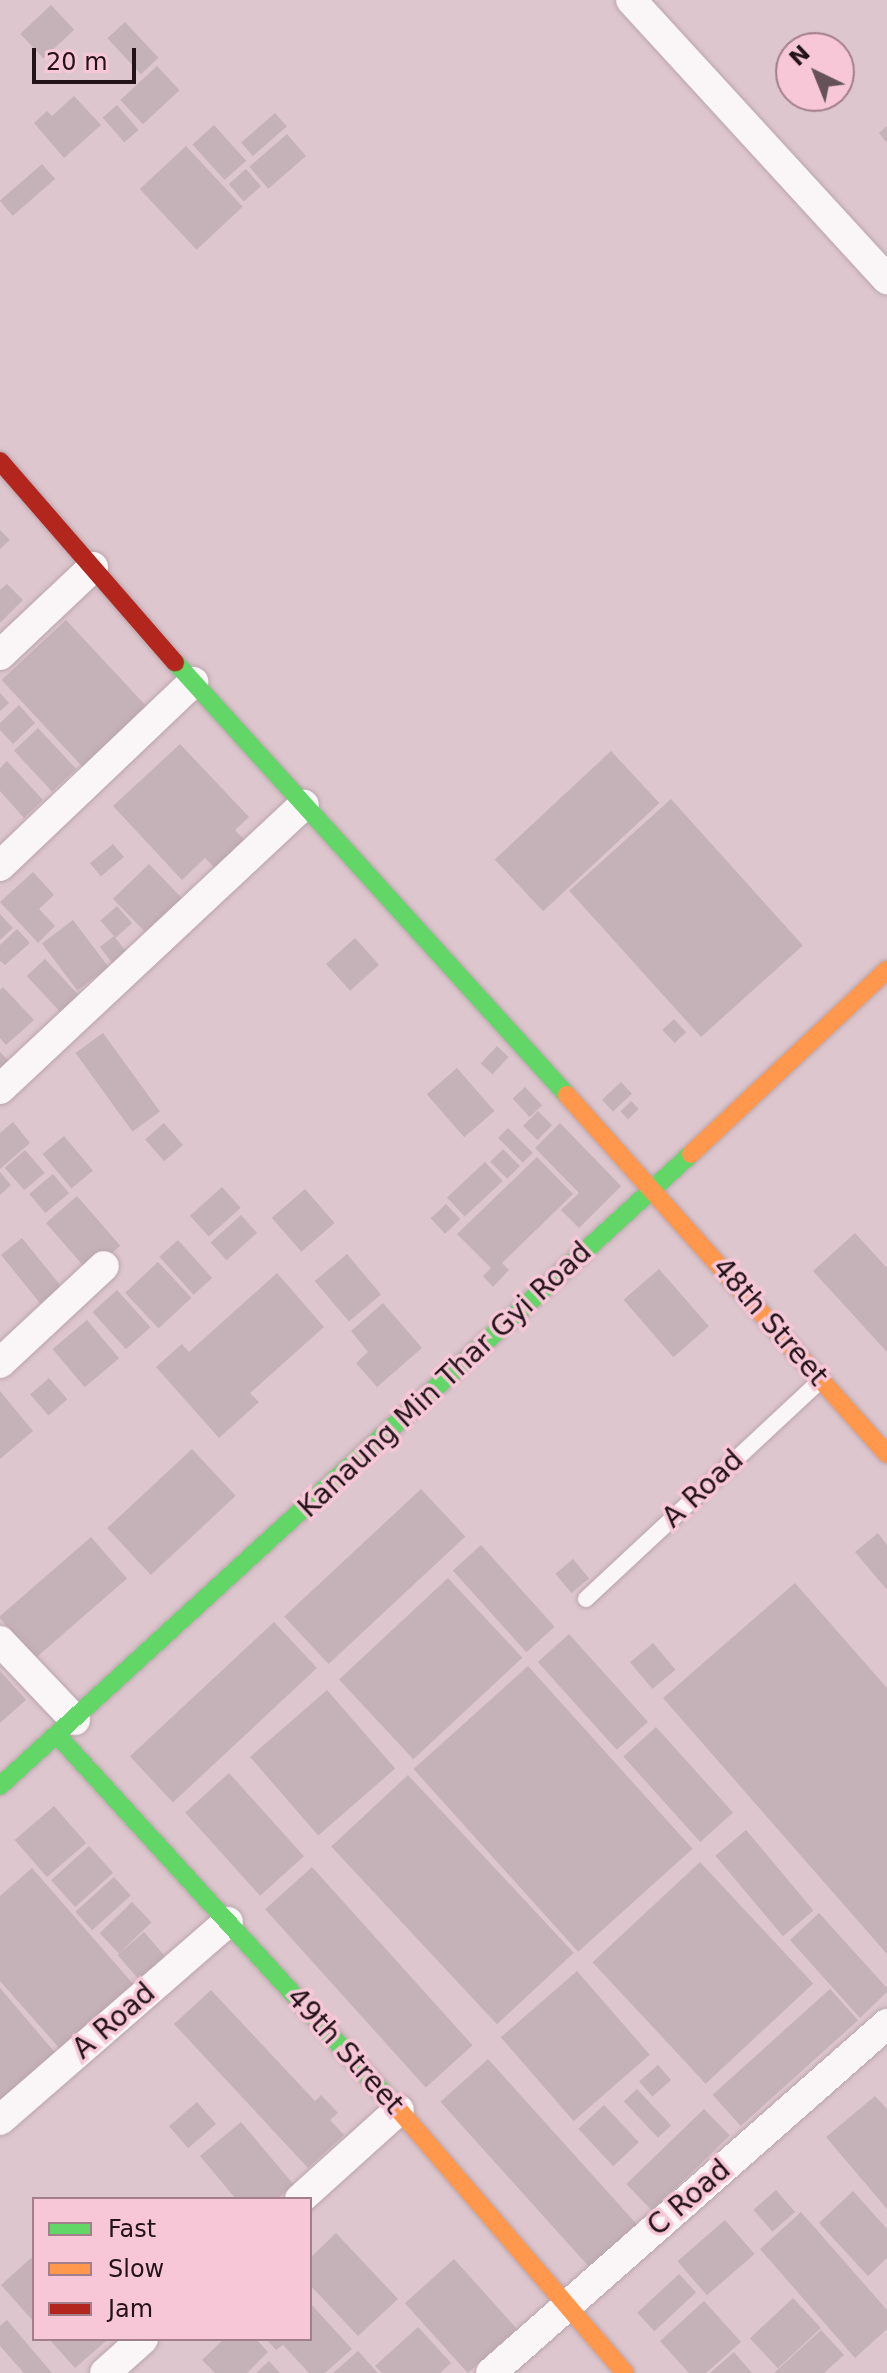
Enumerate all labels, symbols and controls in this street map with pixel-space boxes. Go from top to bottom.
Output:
scale bar [36,32,140,82]
north arrow [775,32,855,112]
text: N [784,40,815,71]
text: 20 m [46,48,108,76]
street label: Kanaung Min Thar Gyi Road [292,1235,598,1525]
street label: 48th Street [705,1251,835,1393]
street label: A Road [656,1443,750,1535]
street label: A Road [66,1976,162,2066]
street label: 49th Street [280,1981,410,2121]
street label: C Road [641,2153,737,2243]
legend [32,2197,312,2341]
text: Fast [108,2215,156,2243]
text: Slow [108,2255,164,2283]
text: Jam [108,2295,153,2323]

